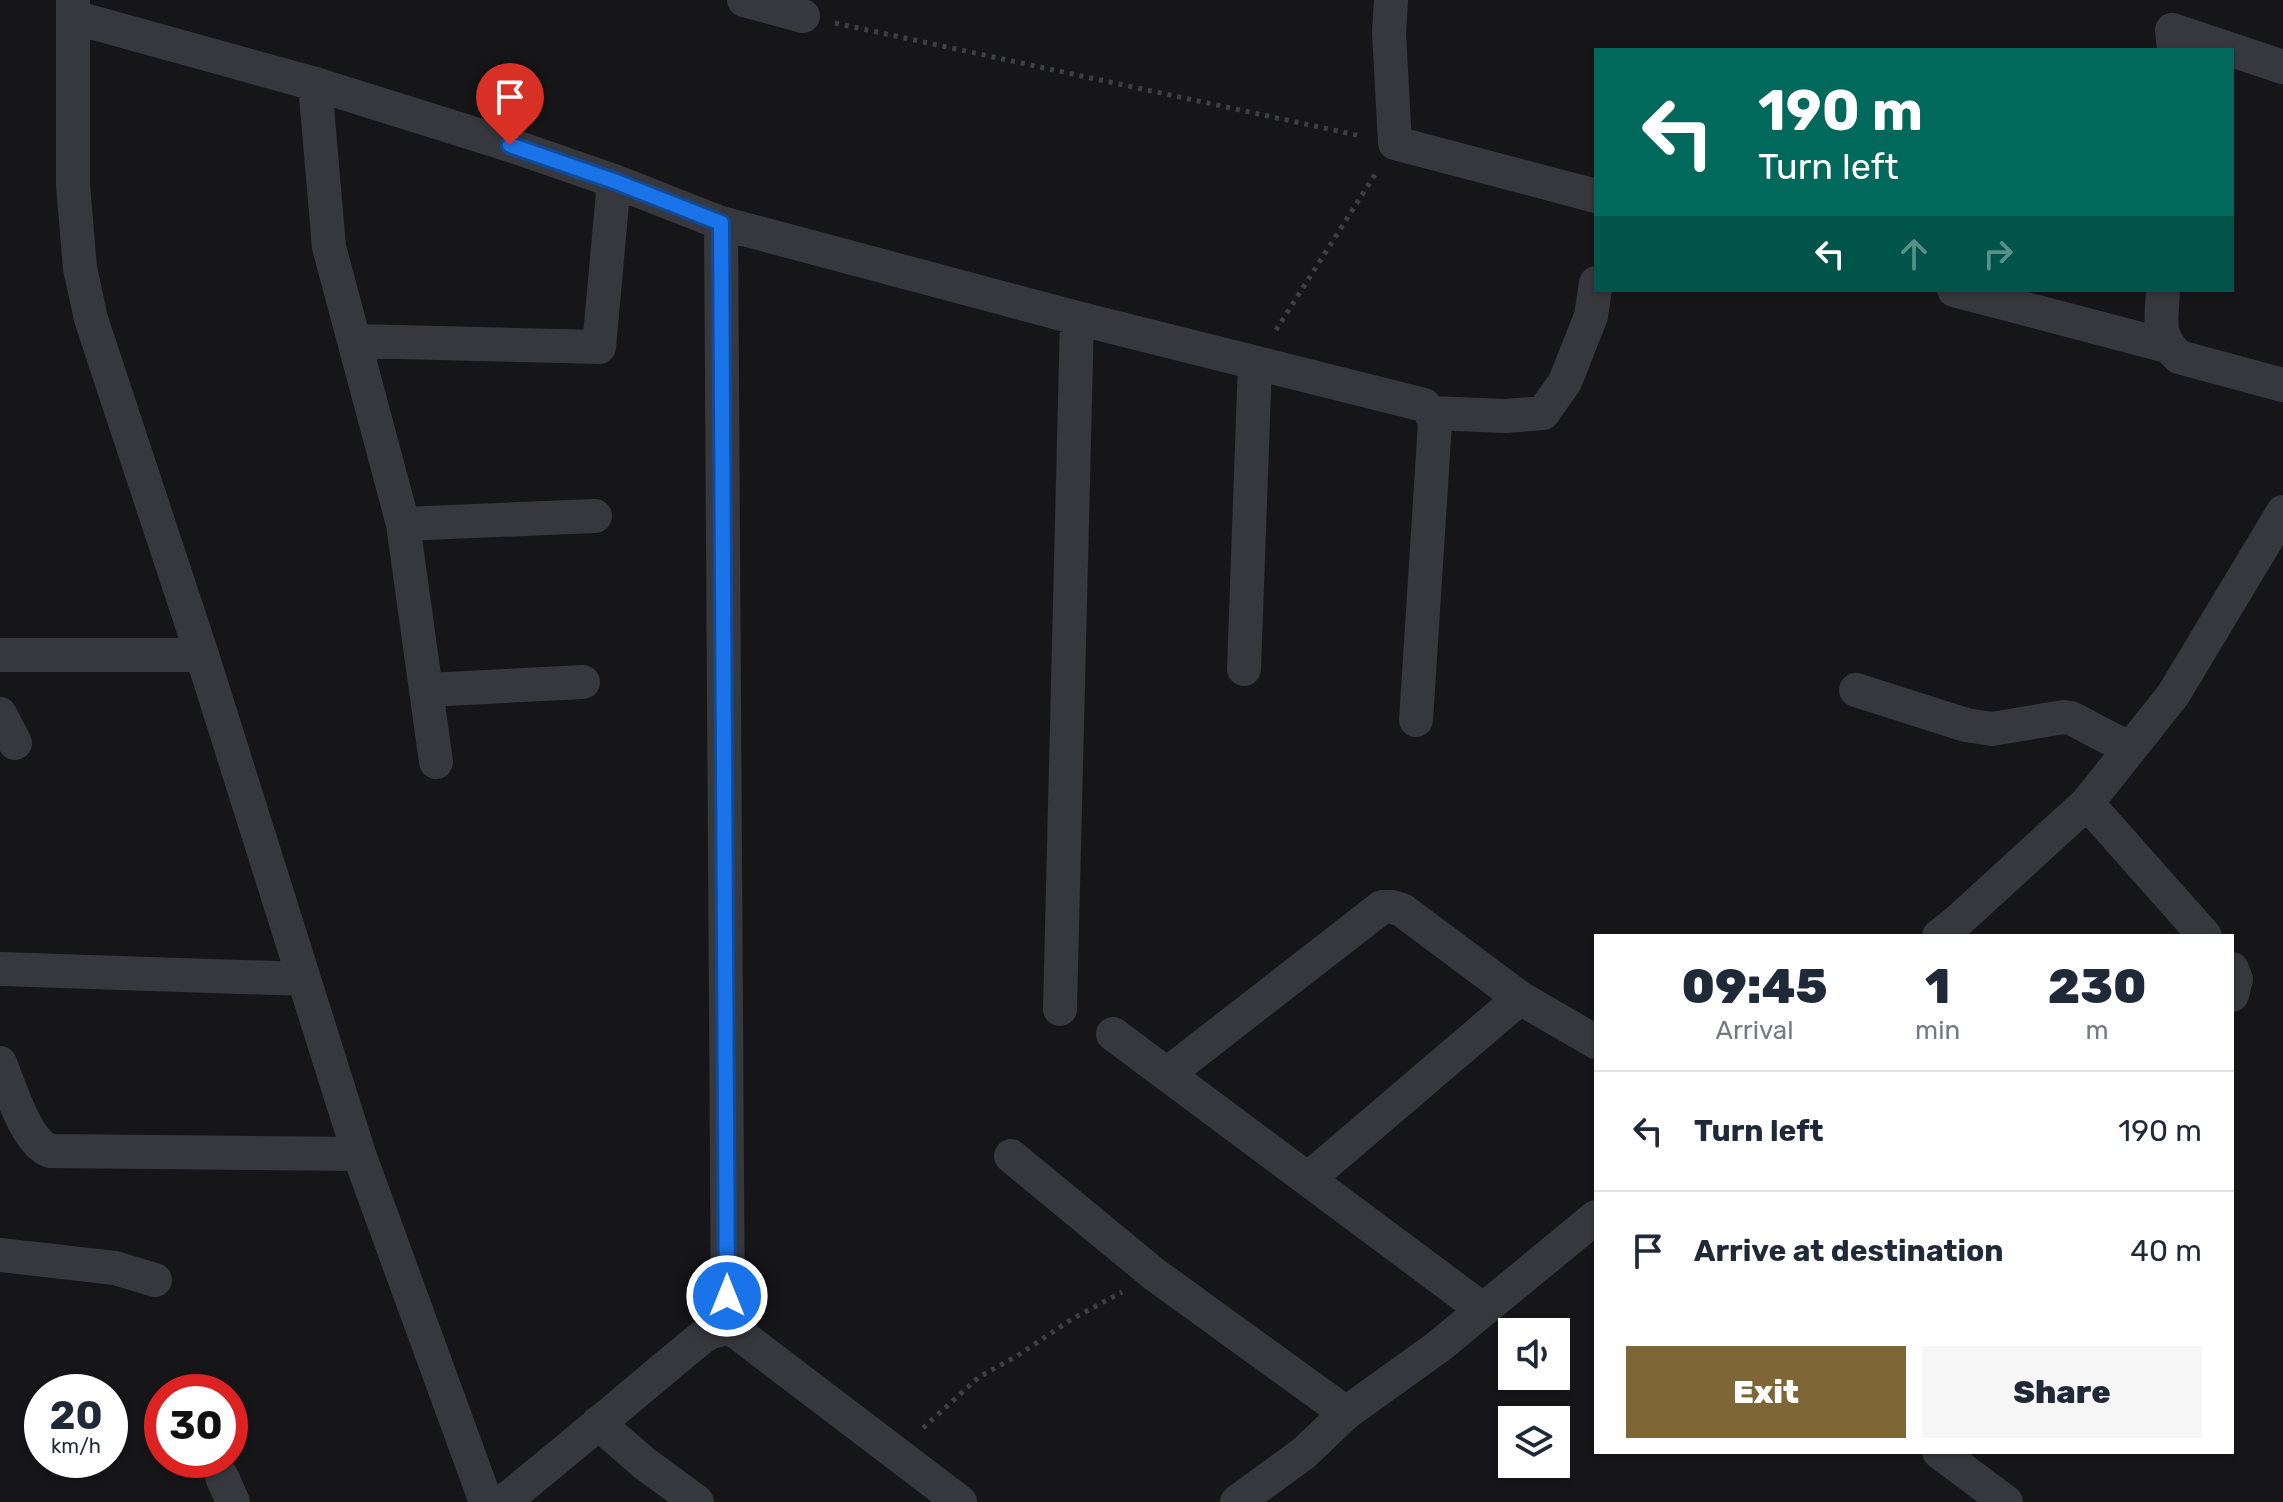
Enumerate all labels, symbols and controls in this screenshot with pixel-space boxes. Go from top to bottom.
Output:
pin [476,63,544,145]
icon: arrive [488,75,532,119]
text: 190 m [1758,78,1923,144]
icon: left [1626,80,1730,184]
text: Turn left [1758,145,1899,188]
icon: left [1808,232,1852,276]
icon: ahead [1892,232,1936,276]
icon: right [1976,232,2020,276]
text: 09:45 [1681,958,1828,1015]
text: 1 [1925,958,1950,1015]
text: 230 [2048,958,2147,1015]
text: Arrival [1716,1015,1794,1046]
text: min [1915,1015,1960,1046]
text: m [2086,1015,2109,1046]
icon: left [1626,1109,1670,1153]
text: Turn left [1694,1113,1824,1149]
text: 190 m [2118,1113,2202,1149]
icon: arrive [1626,1229,1670,1273]
text: Arrive at destination [1694,1233,2004,1269]
text: 40 m [2130,1233,2202,1269]
position arrow [685,1254,769,1338]
map controls [1498,1318,1570,1478]
button: sound [1498,1318,1570,1390]
button: Exit [1626,1346,1906,1438]
button: Share [1922,1346,2202,1438]
speed limit sign: 30 [144,1374,248,1478]
text: 20 [49,1392,103,1439]
button: layers [1498,1406,1570,1478]
text: km/h [51,1434,101,1458]

